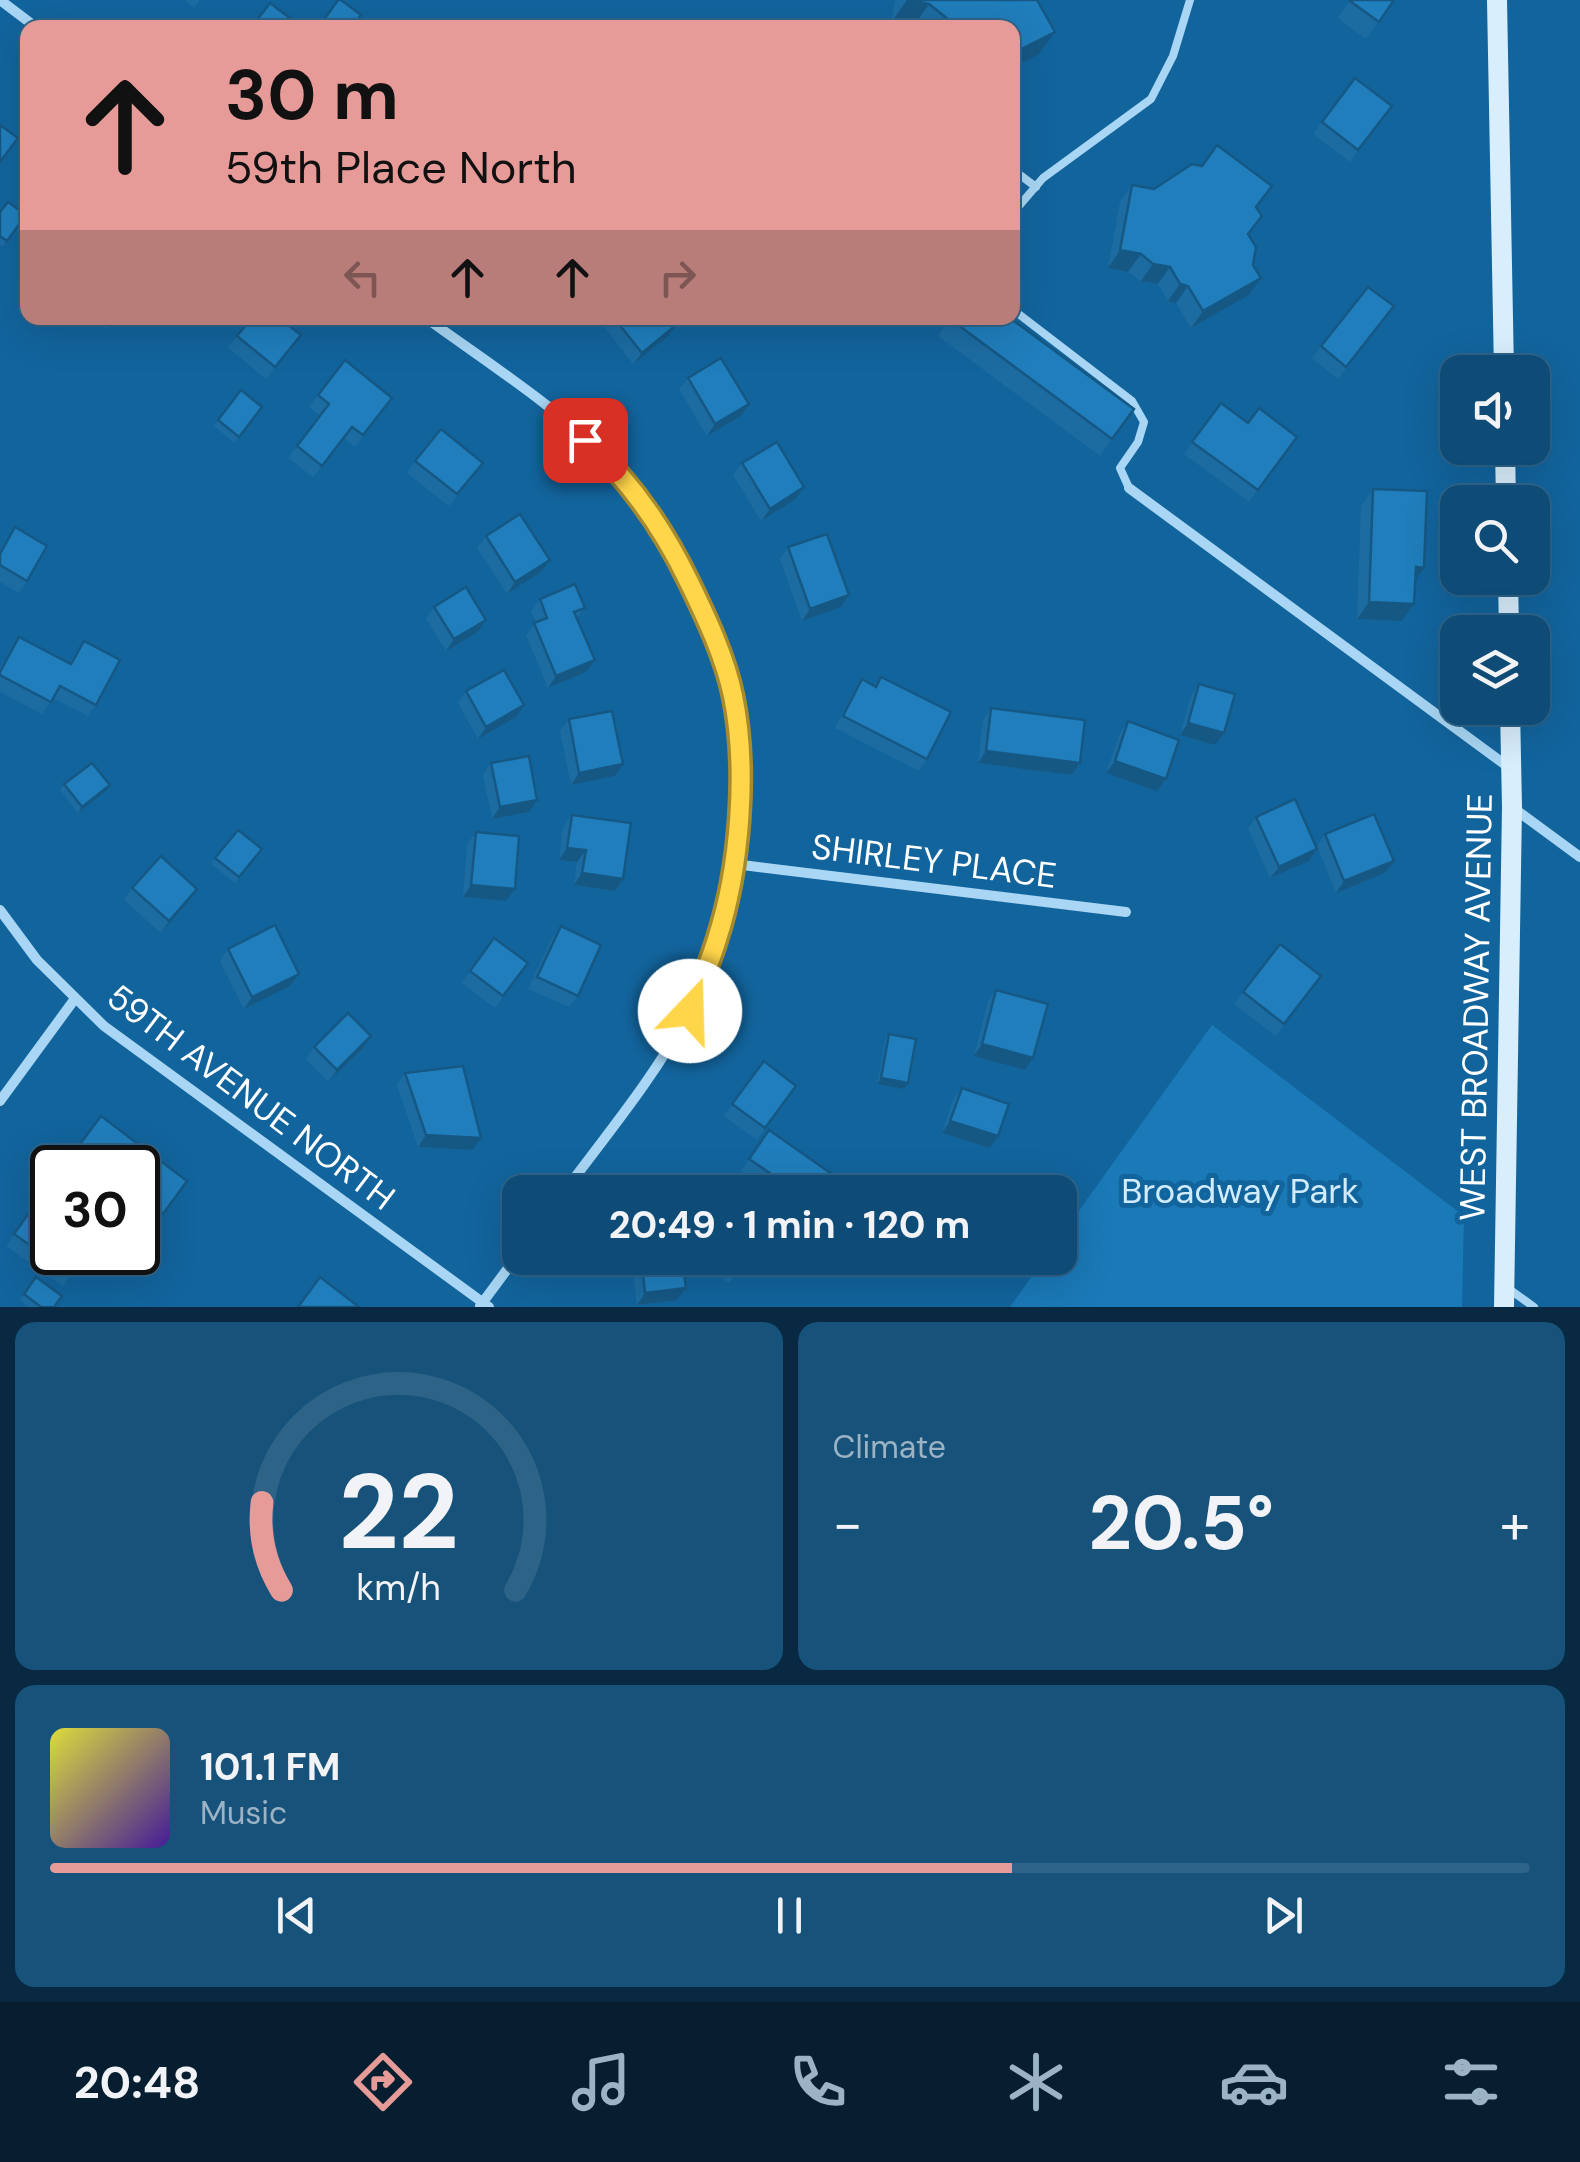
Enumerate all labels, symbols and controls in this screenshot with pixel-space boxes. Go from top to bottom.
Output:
text: 30 m [225,50,399,141]
icon: ahead [60,60,190,190]
text: 59th Place North [225,138,577,197]
icon: left [335,250,390,305]
icon: ahead [440,250,495,305]
icon: ahead [545,250,600,305]
icon: right [650,250,705,305]
map controls [1440,355,1550,725]
button: sound [1440,355,1550,465]
pin [543,398,628,483]
icon: arrive [558,413,613,468]
button: search [1440,485,1550,595]
button: layers [1440,615,1550,725]
street label: WEST BROADWAY AVENUE [1449,793,1503,1221]
street label: SHIRLEY PLACE [809,823,1059,899]
position arrow [638,959,742,1063]
street label: 59TH AVENUE NORTH [98,974,404,1220]
speed limit sign: 30 [30,1145,160,1275]
park label: Broadway Park [1121,1168,1359,1214]
text: 20:49 · 1 min · 120 m [609,1200,970,1250]
text: Climate [833,1426,946,1468]
text: 22 [339,1445,459,1580]
text: 20.5° [1088,1475,1274,1572]
text: − [833,1488,863,1560]
text: + [1500,1488,1530,1560]
text: km/h [357,1565,441,1611]
text: 101.1 FM [200,1742,340,1792]
text: Music [200,1792,287,1834]
icon: previous [269,1888,324,1943]
icon: pause [762,1888,817,1943]
icon: next [1256,1888,1311,1943]
icon: directions [348,2047,418,2117]
icon: music [566,2047,636,2117]
icon: phone [783,2047,853,2117]
icon: climate [1001,2047,1071,2117]
icon: car [1219,2047,1289,2117]
icon: filters [1436,2047,1506,2117]
text: 20:48 [74,2053,200,2112]

